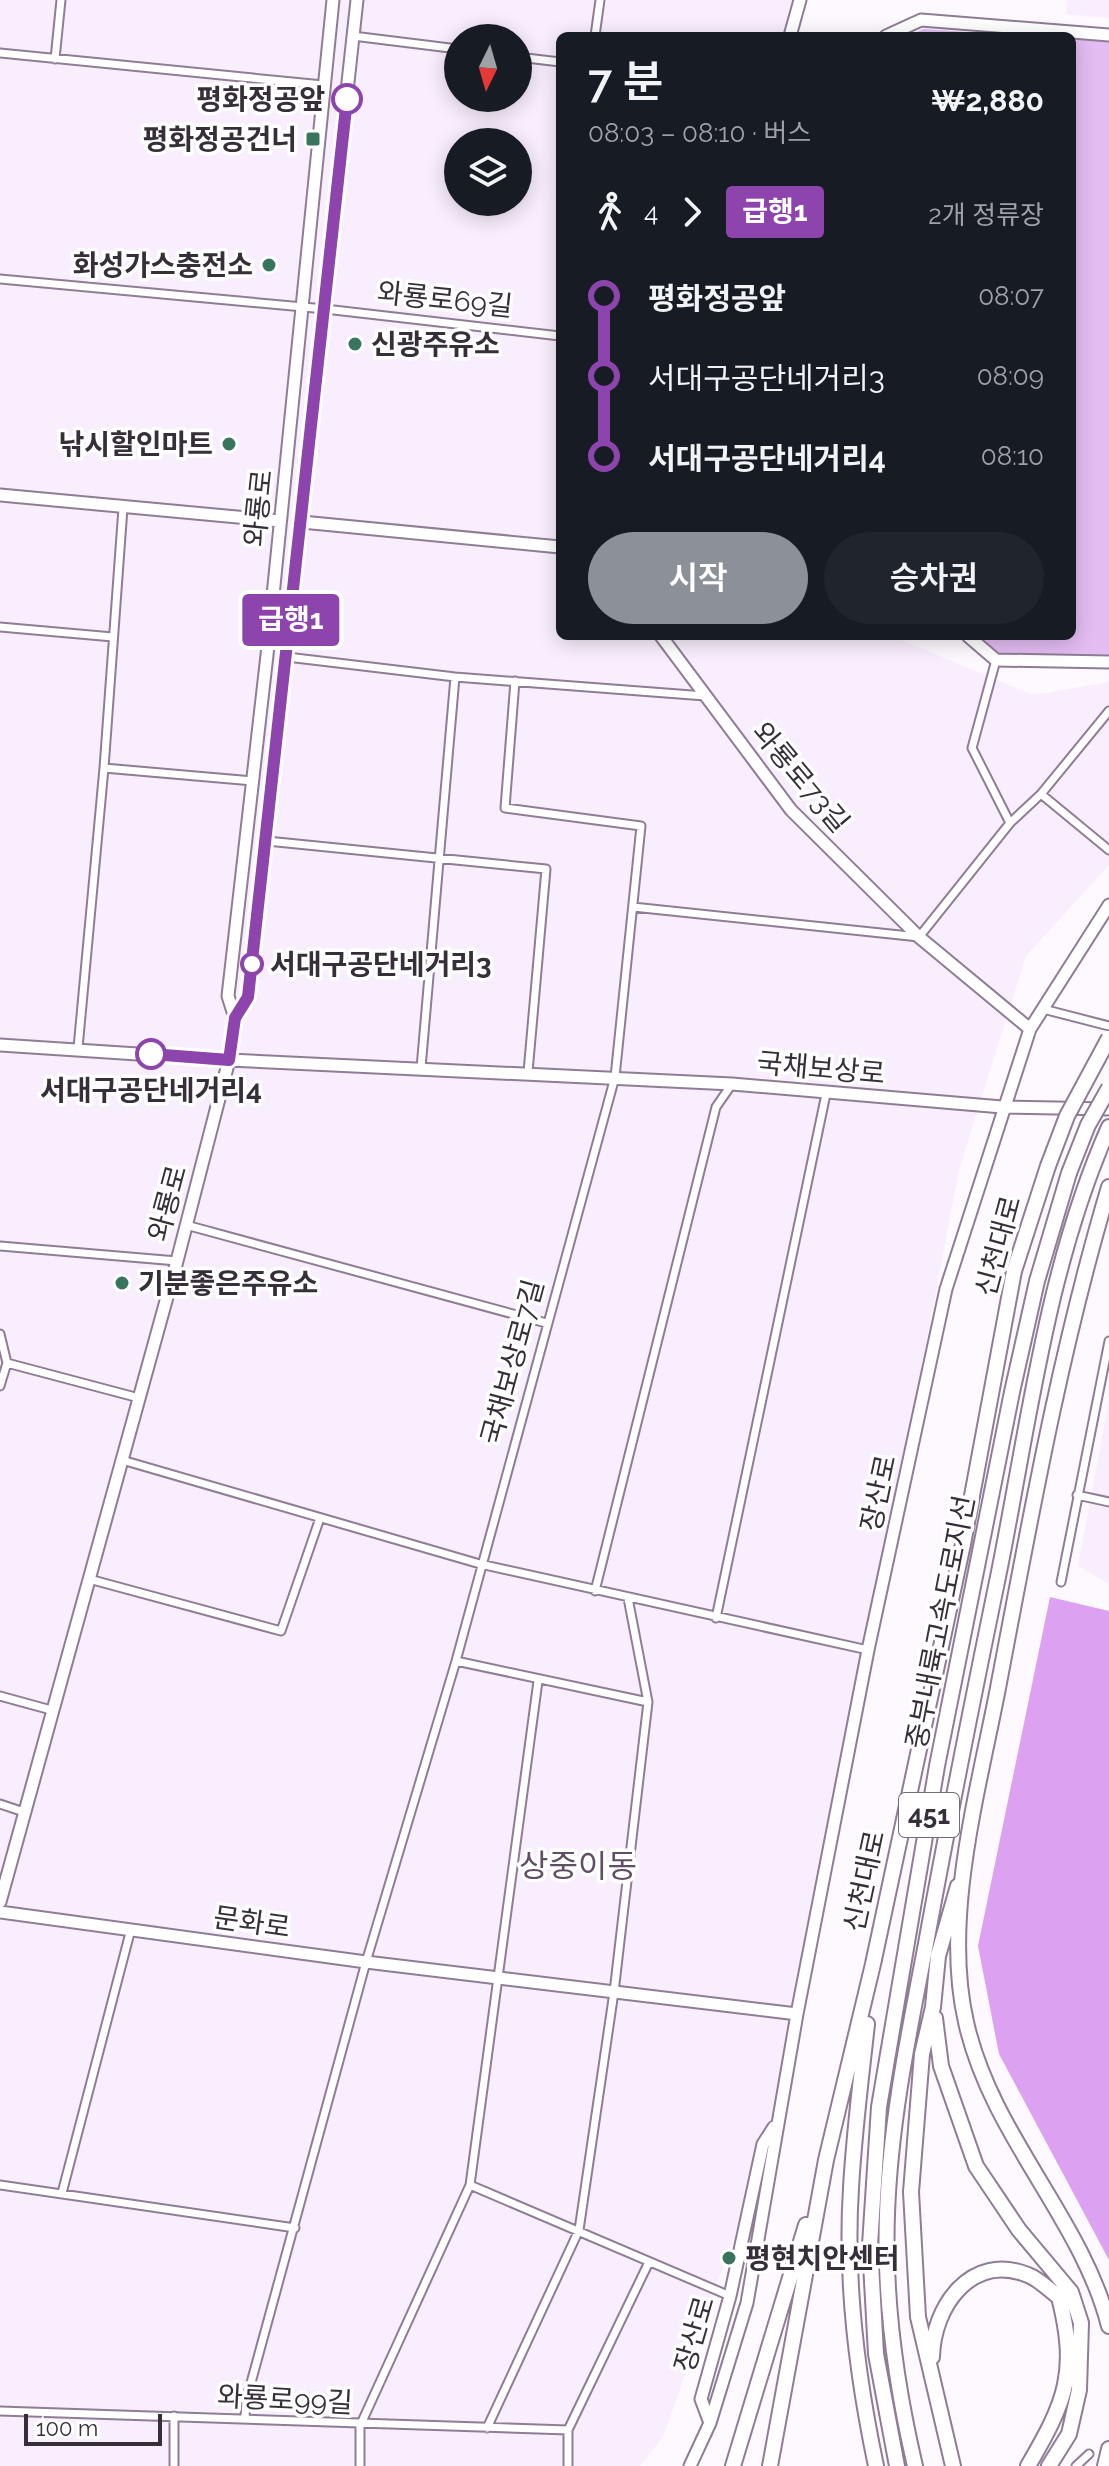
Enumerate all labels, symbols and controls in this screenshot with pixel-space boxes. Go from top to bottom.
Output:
north arrow [444,24,532,112]
map controls [444,24,532,216]
text: 7 분 [588,56,663,107]
place label: 평화정공앞 [196,83,325,116]
text: ₩2,880 [931,83,1044,118]
marker: 평화정공앞 [332,84,362,114]
text: 08:03 – 08:10 · 버스 [588,118,811,148]
place label: 평화정공건너 [142,123,297,156]
button: layers [444,128,532,216]
marker: 평화정공건너 [304,130,322,148]
icon: walk [588,190,632,234]
icon: forward [670,190,714,234]
text: 급행1 [742,195,808,228]
text: 4 [644,197,658,227]
text: 2개 정류장 [928,200,1044,230]
place label: 화성가스충전소 [73,249,253,282]
marker: 화성가스충전소 [260,256,278,274]
street label: 와룡로69길 [375,276,514,323]
text: 평화정공앞 [648,281,786,316]
text: 08:07 [978,281,1044,311]
place label: 신광주유소 [371,328,500,361]
marker: 신광주유소 [346,335,364,353]
text: 서대구공단네거리3 [648,361,885,396]
text: 08:09 [977,361,1044,391]
place label: 낚시할인마트 [58,428,213,461]
marker: 낚시할인마트 [220,435,238,453]
text: 서대구공단네거리4 [648,441,886,476]
text: 08:10 [981,441,1044,471]
street label: 와룡로 [238,468,279,548]
button: 시작 [588,532,808,624]
button: 승차권 [824,532,1044,624]
line badge: 급행1 [245,594,337,646]
text: 급행1 [258,603,324,636]
street label: 와룡로73길 [745,716,856,839]
place label: 서대구공단네거리3 [270,948,492,981]
marker: 서대구공단네거리3 [241,953,263,975]
marker: 서대구공단네거리4 [136,1039,166,1069]
street label: 국채보상로 [755,1046,887,1091]
place label: 서대구공단네거리4 [40,1074,262,1107]
street label: 와룡로 [142,1162,193,1245]
street label: 신천대로 [969,1192,1028,1300]
place label: 기분좋은주유소 [138,1267,318,1300]
marker: 기분좋은주유소 [113,1274,131,1292]
street label: 국채보상로7길 [475,1276,550,1448]
street label: 장산로 [854,1452,903,1534]
street label: 중부내륙고속도로지선 [900,1493,981,1752]
road number: 451 [899,1793,959,1837]
street label: 신천대로 [838,1827,891,1935]
district label: 상중이동 [519,1847,637,1884]
street label: 문화로 [211,1901,292,1944]
place label: 평현치안센터 [745,2242,900,2275]
marker: 평현치안센터 [720,2249,738,2267]
street label: 장산로 [668,2292,721,2376]
street label: 와룡로99길 [216,2379,354,2420]
scale bar [24,2410,162,2446]
text: 100 m [36,2415,98,2441]

